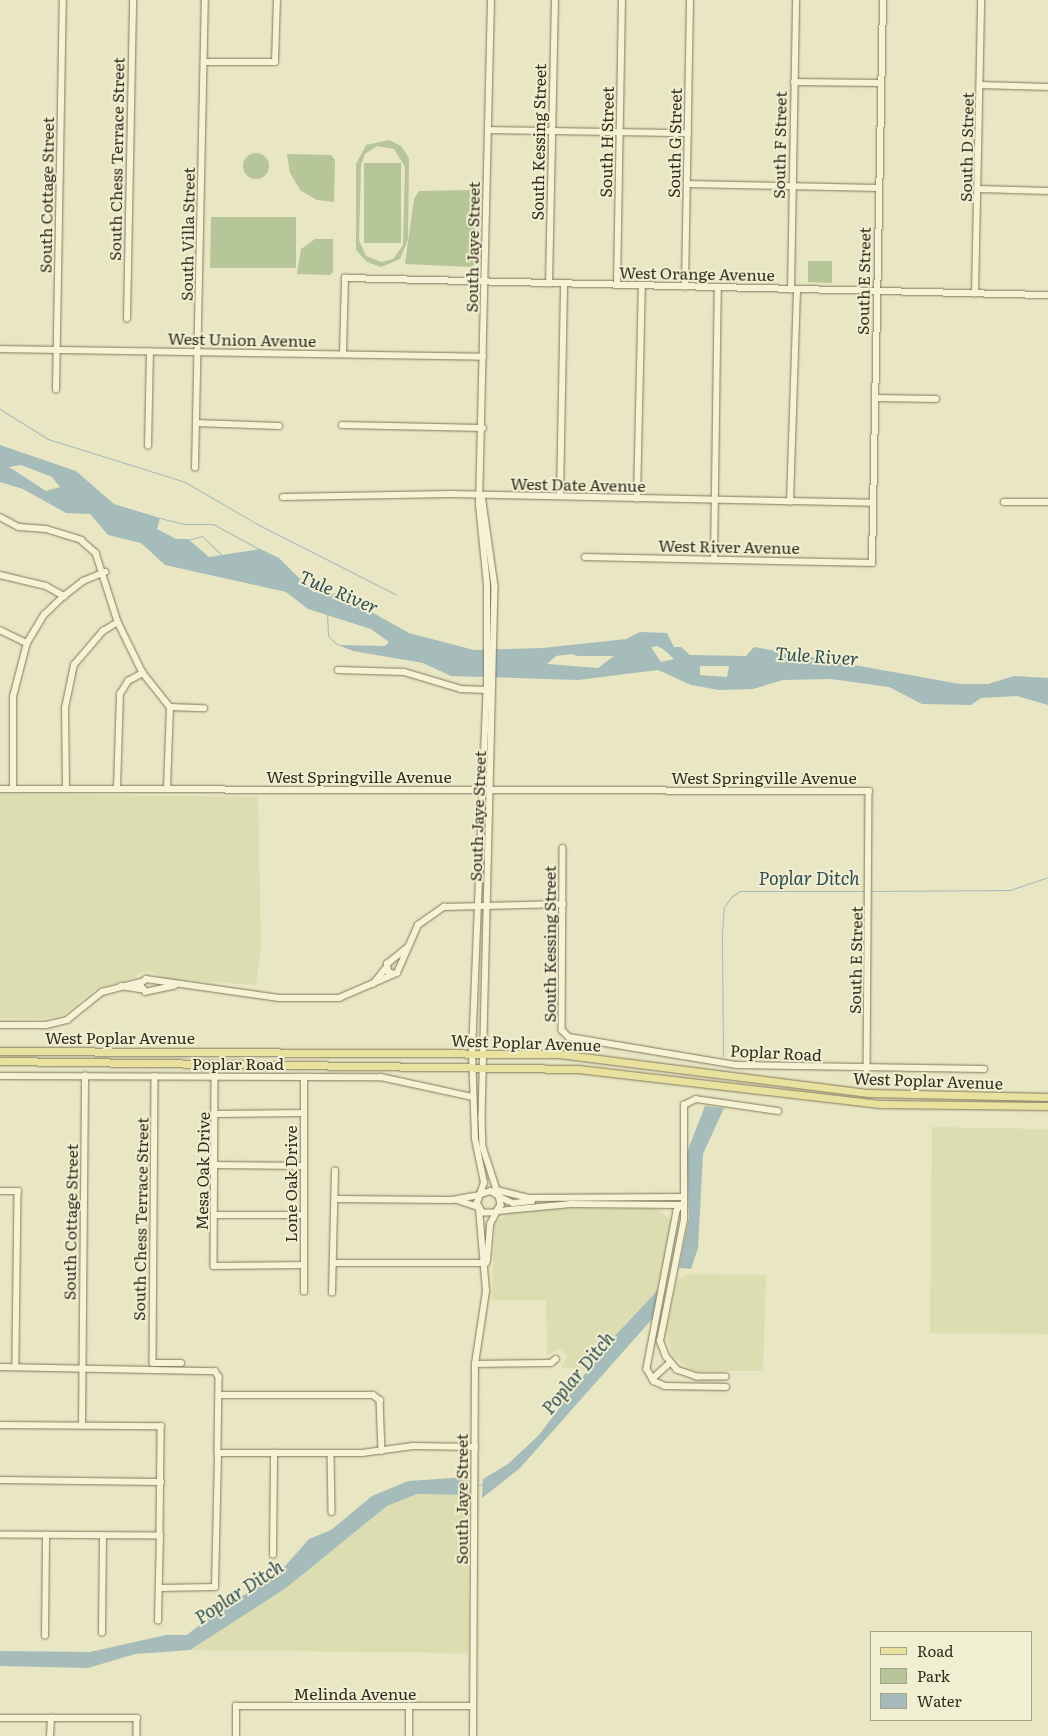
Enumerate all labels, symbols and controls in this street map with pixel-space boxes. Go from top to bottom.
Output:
street label: South Chess Terrace Street [105,57,127,261]
street label: South Kessing Street [527,63,549,221]
street label: South H Street [595,86,617,198]
street label: South G Street [663,88,685,198]
street label: South F Street [768,91,790,199]
street label: South D Street [955,92,977,202]
street label: South Cottage Street [35,117,57,273]
street label: South Villa Street [176,167,198,301]
street label: South Jaye Street [461,181,483,313]
street label: South E Street [852,227,874,335]
street label: West Orange Avenue [619,262,775,284]
street label: West Union Avenue [168,328,316,350]
street label: West Date Avenue [510,473,646,495]
street label: West River Avenue [658,535,800,557]
water label: Tule River [296,566,382,618]
water label: Tule River [775,642,859,670]
street label: South Jaye Street [465,750,489,882]
street label: West Springville Avenue [266,766,452,786]
street label: West Springville Avenue [671,767,857,787]
street label: South Kessing Street [539,866,559,1022]
water label: Poplar Ditch [759,867,859,889]
street label: South E Street [844,906,866,1014]
street label: West Poplar Avenue [45,1027,195,1047]
street label: West Poplar Avenue [451,1030,601,1054]
street label: Poplar Road [730,1040,822,1064]
street label: Poplar Road [192,1053,284,1073]
street label: West Poplar Avenue [853,1068,1003,1092]
street label: Mesa Oak Drive [191,1112,213,1230]
street label: South Chess Terrace Street [129,1117,151,1321]
street label: Lone Oak Drive [280,1125,300,1243]
street label: South Cottage Street [59,1144,81,1300]
water label: Poplar Ditch [537,1327,619,1419]
street label: South Jaye Street [451,1434,471,1564]
water label: Poplar Ditch [191,1555,287,1629]
legend [870,1631,1033,1721]
text: Road [917,1639,953,1662]
text: Park [917,1664,950,1687]
street label: Melinda Avenue [294,1683,416,1703]
text: Water [917,1689,962,1712]

